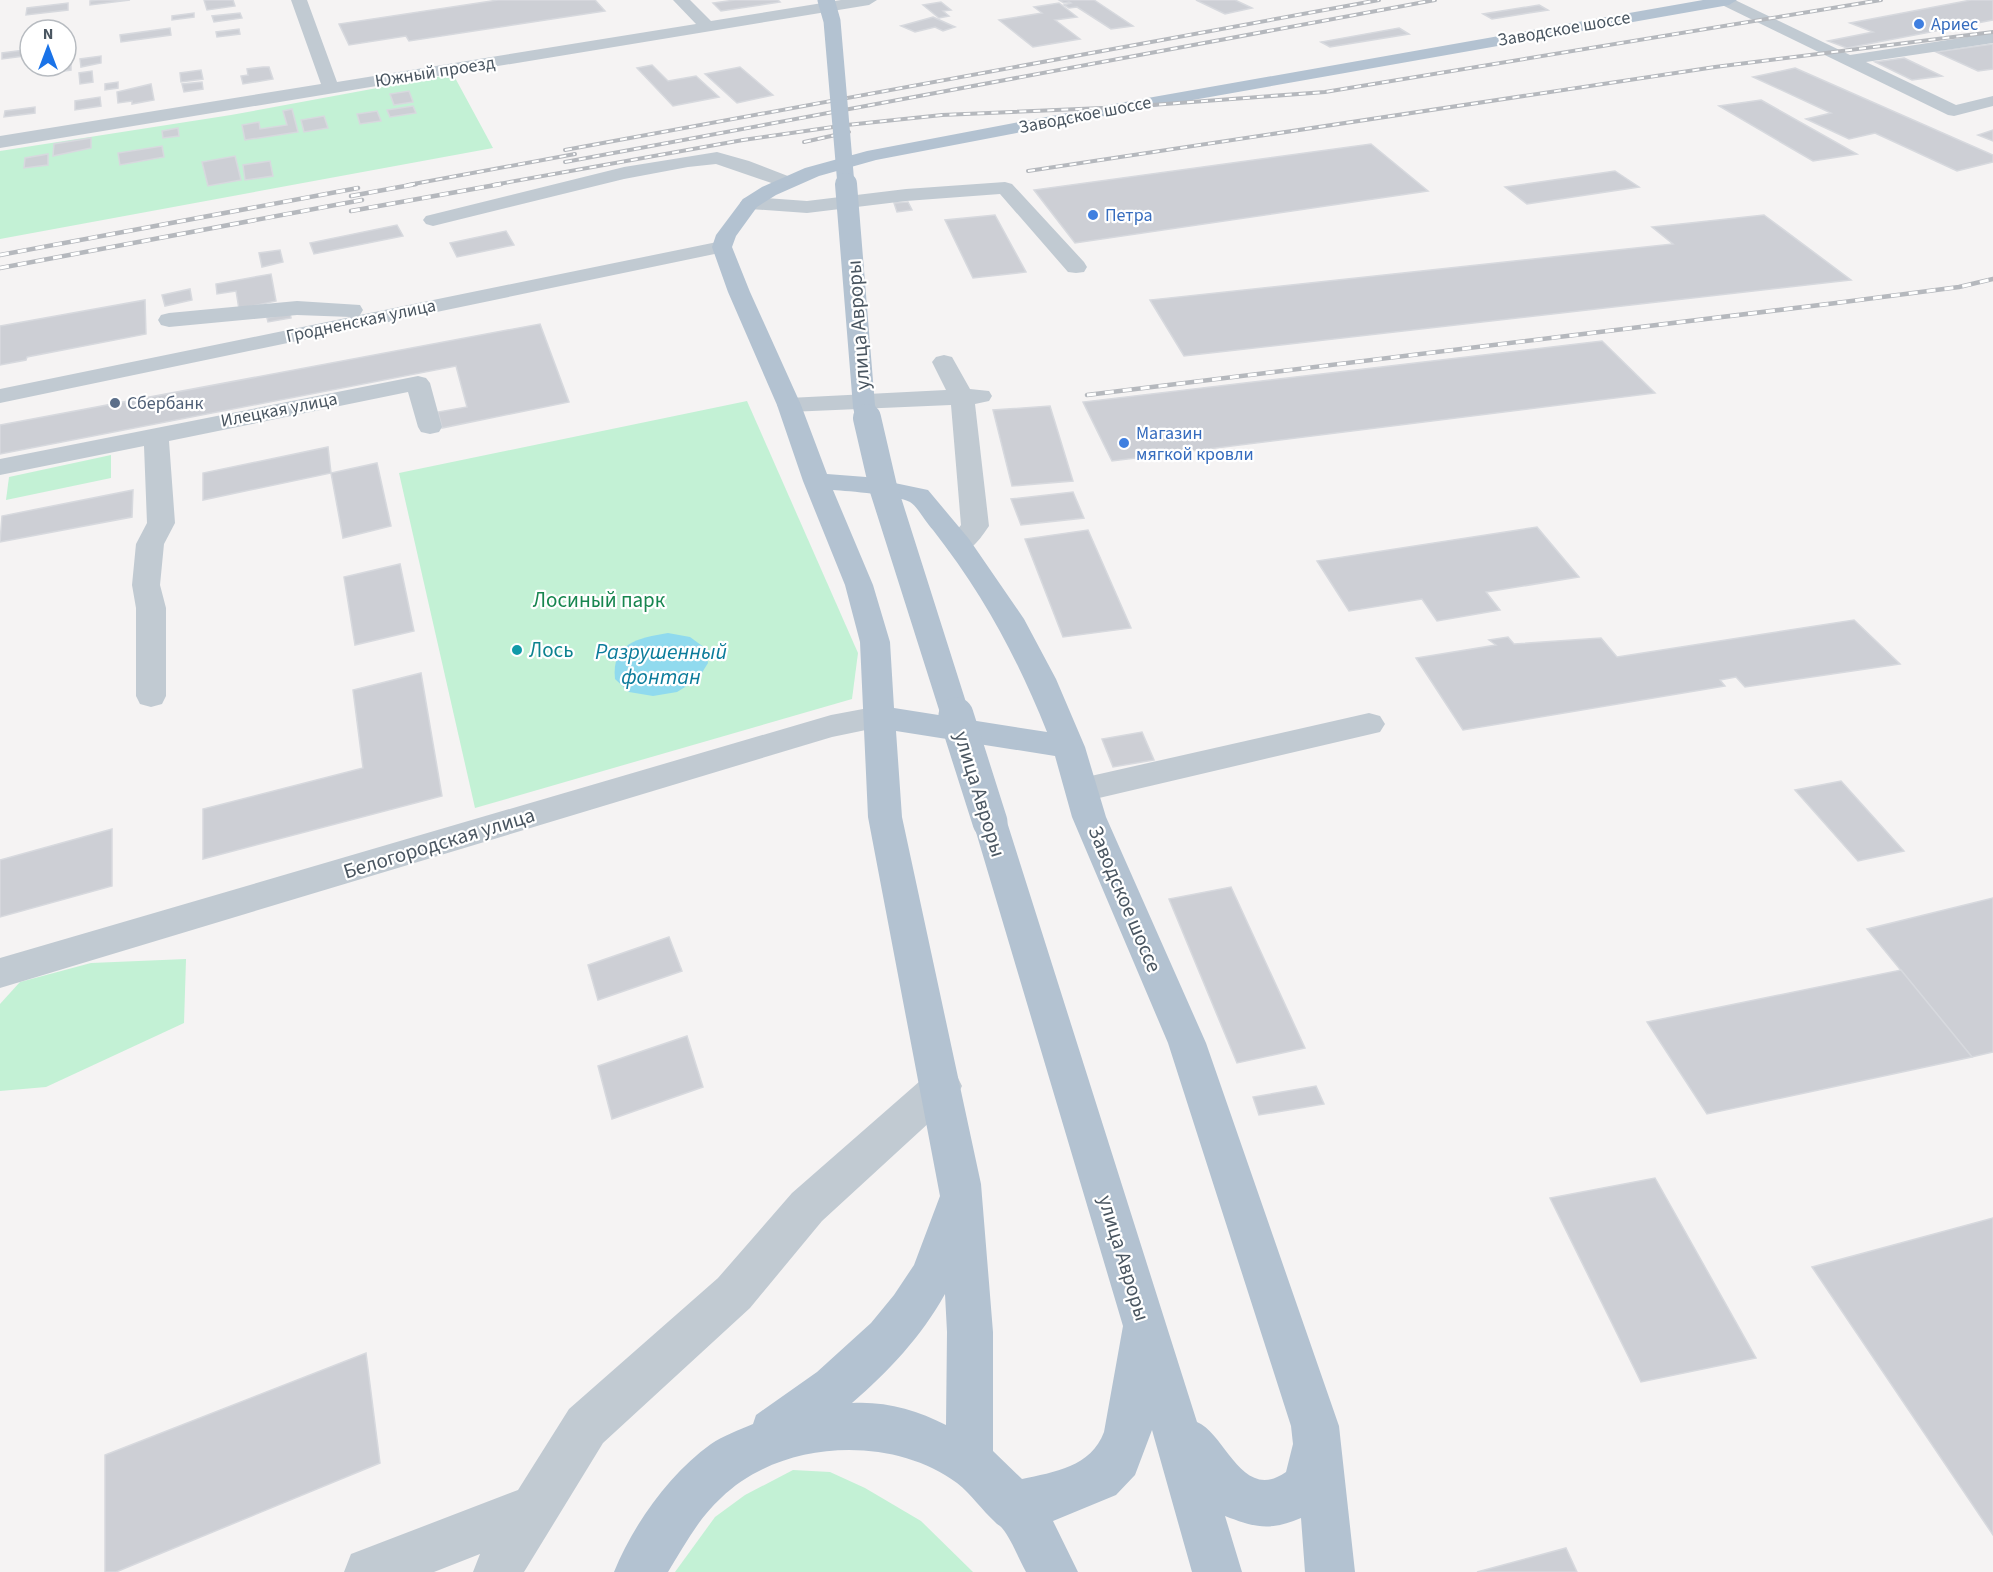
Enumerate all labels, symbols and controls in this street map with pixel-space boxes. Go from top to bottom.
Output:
street label: Заводское шоссе [1496,5,1632,53]
place label: Ариес [1931,12,1978,37]
marker: Ариес [1912,17,1926,31]
north arrow [18,18,78,78]
text: N [43,23,53,45]
street label: Южный проезд [373,50,497,94]
street label: Заводское шоссе [1017,90,1153,140]
place label: Петра [1105,203,1152,228]
marker: Петра [1086,208,1100,222]
street label: улица Авроры [838,259,878,391]
street label: Гродненская улица [284,293,438,349]
street label: Илецкая улица [219,386,339,434]
place label: Сбербанк [127,391,203,416]
marker: Сбербанк [108,396,122,410]
place label: Магазин мягкой кровли [1136,421,1254,467]
marker: Магазин мягкой кровли [1117,436,1131,450]
park label: Лосиный парк [533,585,666,615]
place label: Лось [529,635,574,665]
water label: Разрушенный фонтан [595,636,727,693]
marker: Лось [510,643,524,657]
street label: улица Авроры [947,727,1013,861]
street label: Белогородская улица [340,800,538,886]
street label: Заводское шоссе [1081,821,1169,977]
street label: улица Авроры [1091,1191,1157,1325]

